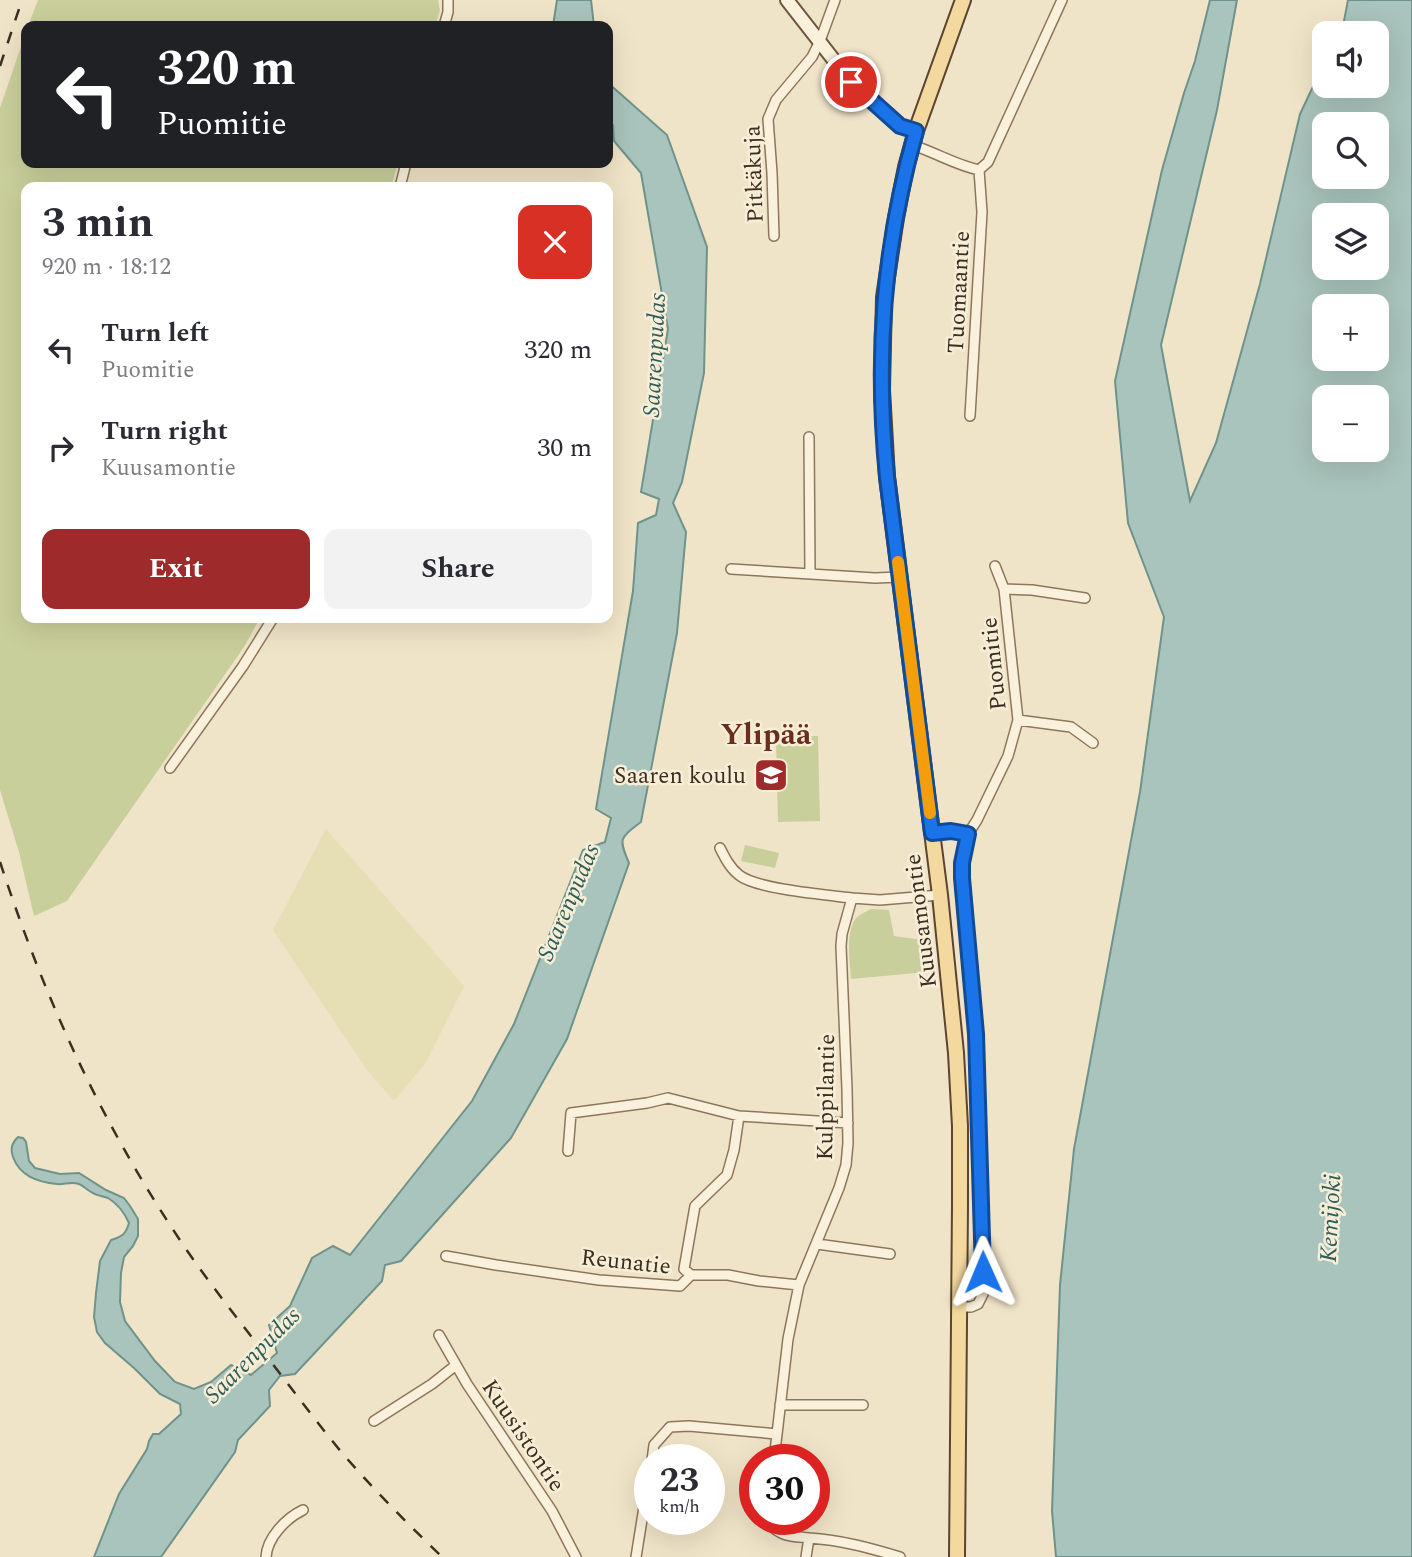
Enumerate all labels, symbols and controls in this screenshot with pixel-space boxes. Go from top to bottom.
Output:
map controls [1312,21,1389,462]
button: sound [1312,21,1389,98]
text: 320 m [157,32,296,107]
icon: left [42,49,133,140]
pin [821,52,881,112]
icon: arrive [832,63,870,101]
text: Puomitie [157,100,287,149]
button: search [1312,112,1389,189]
street label: Pitkäkuja [735,125,774,223]
text: 3 min [42,192,154,255]
button: layers [1312,203,1389,280]
button: close [518,205,592,279]
street label: Tuomaantie [939,230,980,354]
text: 920 m · 18:12 [42,250,171,285]
water label: Saarenpudas [634,292,676,418]
button: + [1312,294,1389,371]
text: Turn left [101,313,209,353]
text: 320 m [524,330,592,370]
icon: left [42,331,80,369]
text: Puomitie [101,353,194,388]
button: − [1312,385,1389,462]
text: Turn right [101,411,228,451]
text: 30 m [537,428,592,468]
icon: right [42,429,80,467]
text: Kuusamontie [101,451,236,486]
button: Exit [42,529,310,609]
button: Share [324,529,592,609]
street label: Puomitie [972,616,1017,712]
district label: Ylipää [721,712,812,758]
school or university icon: Saaren koulu [752,756,790,794]
place label: Saaren koulu [614,759,746,794]
water label: Saarenpudas [528,838,610,967]
street label: Kuusamontie [896,852,947,990]
street label: Kulppilantie [808,1033,845,1161]
water label: Kemijoki [1311,1173,1351,1263]
position arrow [946,1235,1020,1309]
street label: Reunatie [579,1240,673,1285]
water label: Saarenpudas [196,1299,310,1412]
street label: Kuusistontie [472,1373,573,1499]
speed limit sign: 30 [739,1444,830,1535]
text: 23 [660,1454,699,1507]
text: km/h [659,1493,700,1520]

